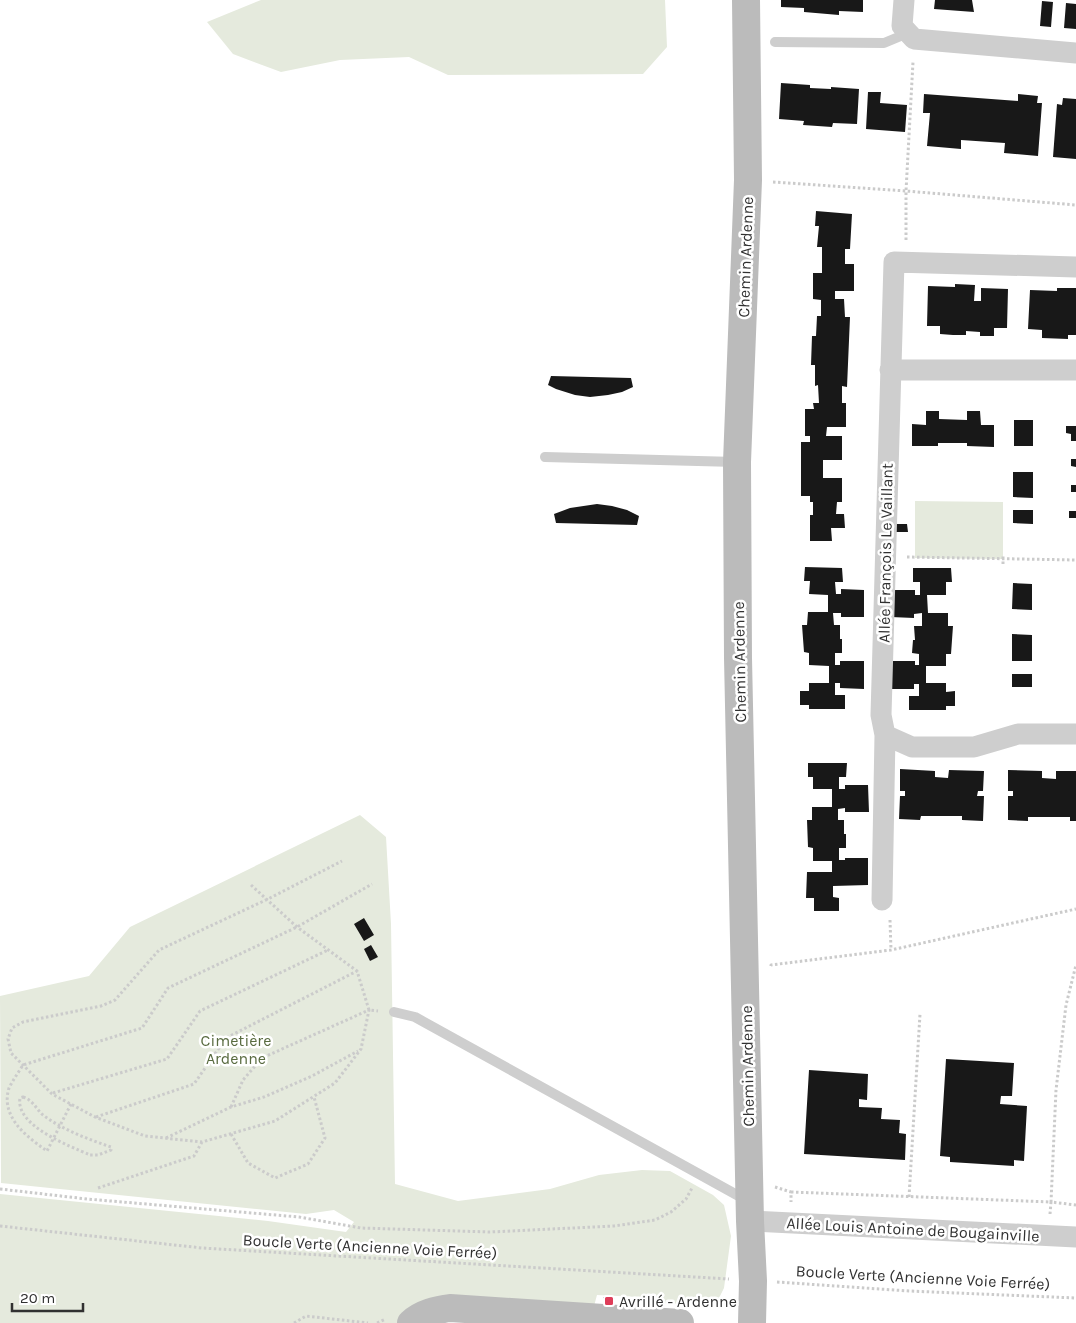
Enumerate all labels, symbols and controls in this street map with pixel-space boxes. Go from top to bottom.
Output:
street label: Chemin Ardenne [734,196,757,318]
street label: Allée François Le Vaillant [874,463,897,643]
street label: Chemin Ardenne [729,601,750,723]
street label: Chemin Ardenne [737,1005,758,1127]
park label: Cimetière Ardenne [201,1031,271,1068]
street label: Allée Louis Antoine de Bougainville [786,1213,1040,1246]
street label: Boucle Verte (Ancienne Voie Ferrée) [242,1230,498,1263]
street label: Boucle Verte (Ancienne Voie Ferrée) [795,1261,1051,1294]
scale bar [12,1280,84,1312]
text: 20 m [20,1289,55,1307]
place label: Avrillé - Ardenne [619,1292,737,1311]
marker: Avrillé - Ardenne [603,1295,615,1307]

